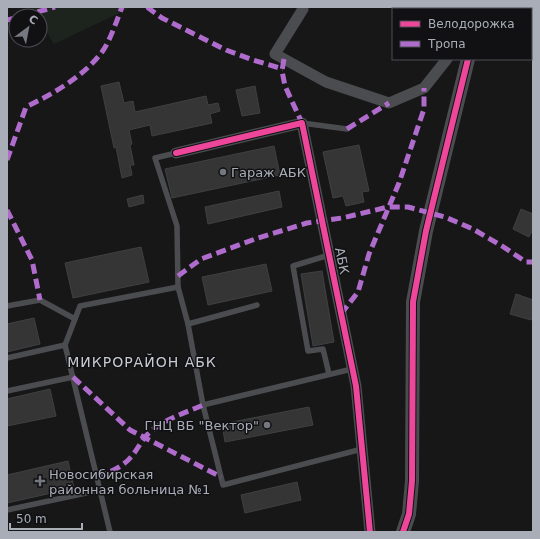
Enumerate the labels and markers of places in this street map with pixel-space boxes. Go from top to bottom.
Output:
place label: Гараж АБК [231,165,306,180]
marker: Гараж АБК [218,167,228,177]
place label: ГНЦ ВБ "Вектор" [145,418,259,433]
marker: ГНЦ ВБ "Вектор" [262,420,272,430]
place label: Новосибирская районная больница №1 [49,467,210,497]
marker: Новосибирская районная больница №1 [34,475,46,487]

